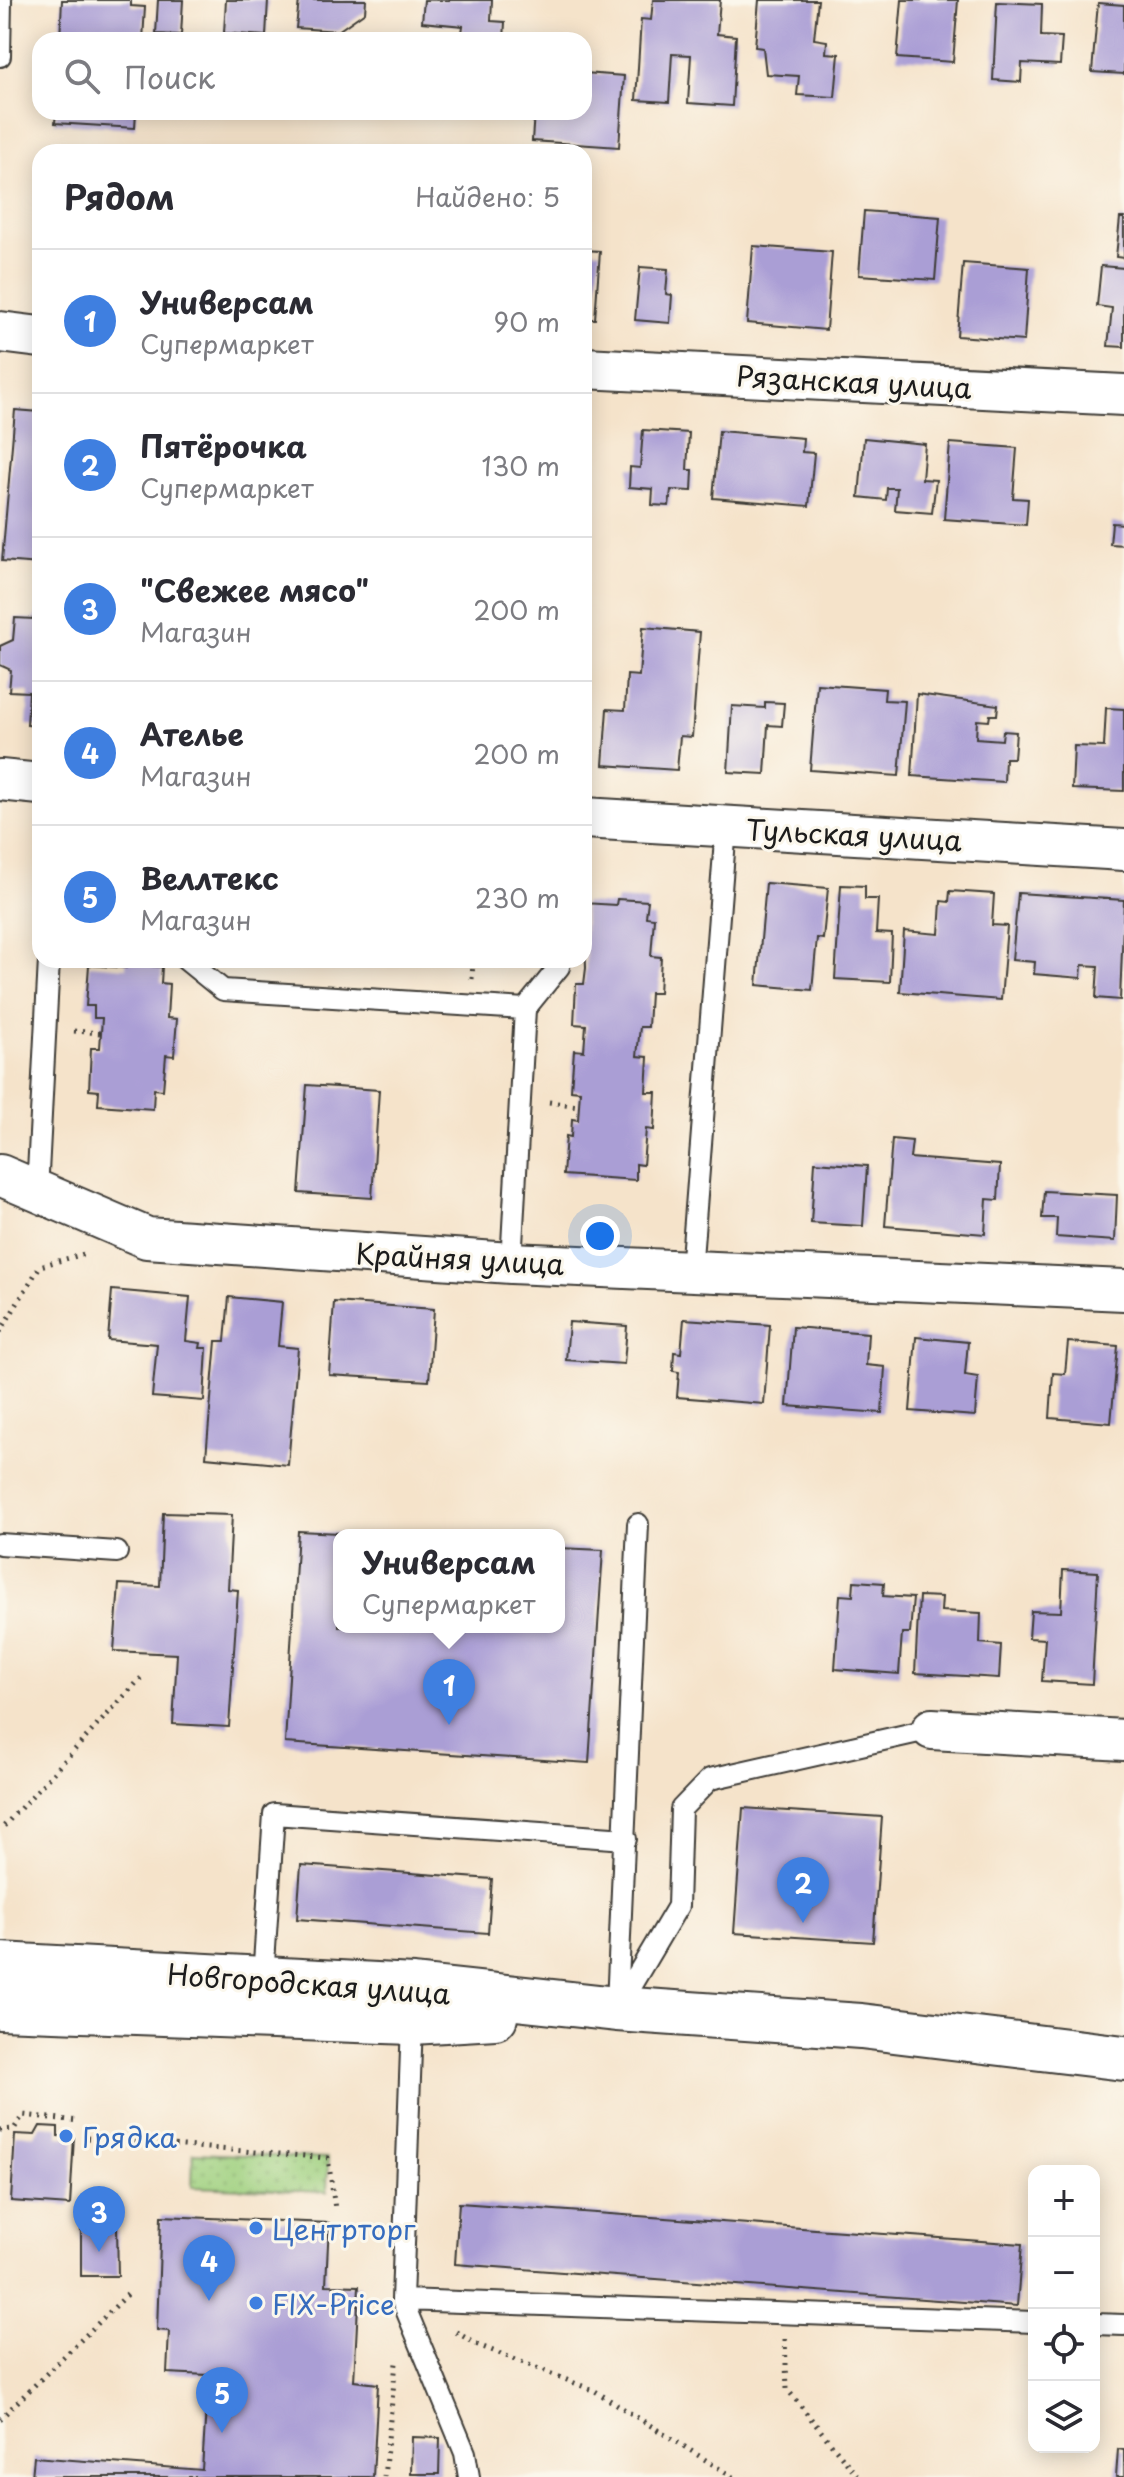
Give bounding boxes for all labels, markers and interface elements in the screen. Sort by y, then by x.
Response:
search box [32,32,592,120]
icon: search [60,54,104,98]
text: Поиск [124,54,215,99]
text: Рядом [64,170,175,222]
text: Найдено: 5 [415,177,560,216]
text: Универсам [140,279,314,324]
text: 1 [84,302,96,341]
text: 90 m [493,302,560,341]
text: Супермаркет [140,324,314,363]
street label: Рязанская улица [735,353,973,409]
text: Пятёрочка [140,423,307,468]
text: 2 [81,446,99,485]
text: 130 m [481,446,560,485]
text: Супермаркет [140,468,314,507]
text: "Свежее мясо" [140,567,369,612]
text: 3 [81,590,99,629]
text: 200 m [473,590,560,629]
text: Магазин [140,612,251,651]
text: Ателье [140,711,244,756]
text: 4 [81,734,99,773]
text: 200 m [473,734,560,773]
text: Магазин [140,756,251,795]
street label: Тульская улица [745,807,963,861]
text: Веллтекс [140,855,279,900]
text: 5 [82,878,98,917]
text: 230 m [475,878,560,917]
text: Магазин [140,900,251,939]
your location [580,1216,620,1256]
street label: Крайняя улица [355,1231,566,1285]
popup [333,1529,565,1633]
text: Универсам [362,1539,536,1584]
text: Супермаркет [362,1584,535,1623]
pin: 1 [423,1659,475,1725]
pin: 2 [777,1857,829,1923]
street label: Новгородская улица [166,1952,452,2014]
place label: Грядка [82,2115,177,2158]
marker: Грядка [57,2127,75,2145]
map controls [1028,2165,1100,2453]
button: + [1028,2165,1100,2237]
pin: 3 [73,2186,125,2252]
place label: Центрторг [272,2207,416,2250]
marker: Центрторг [247,2219,265,2237]
pin: 4 [183,2235,235,2301]
button: − [1028,2237,1100,2309]
place label: FIX-Price [272,2282,395,2325]
marker: FIX-Price [247,2294,265,2312]
button: locate [1028,2309,1100,2381]
pin: 5 [196,2367,248,2433]
button: layers [1028,2381,1100,2453]

